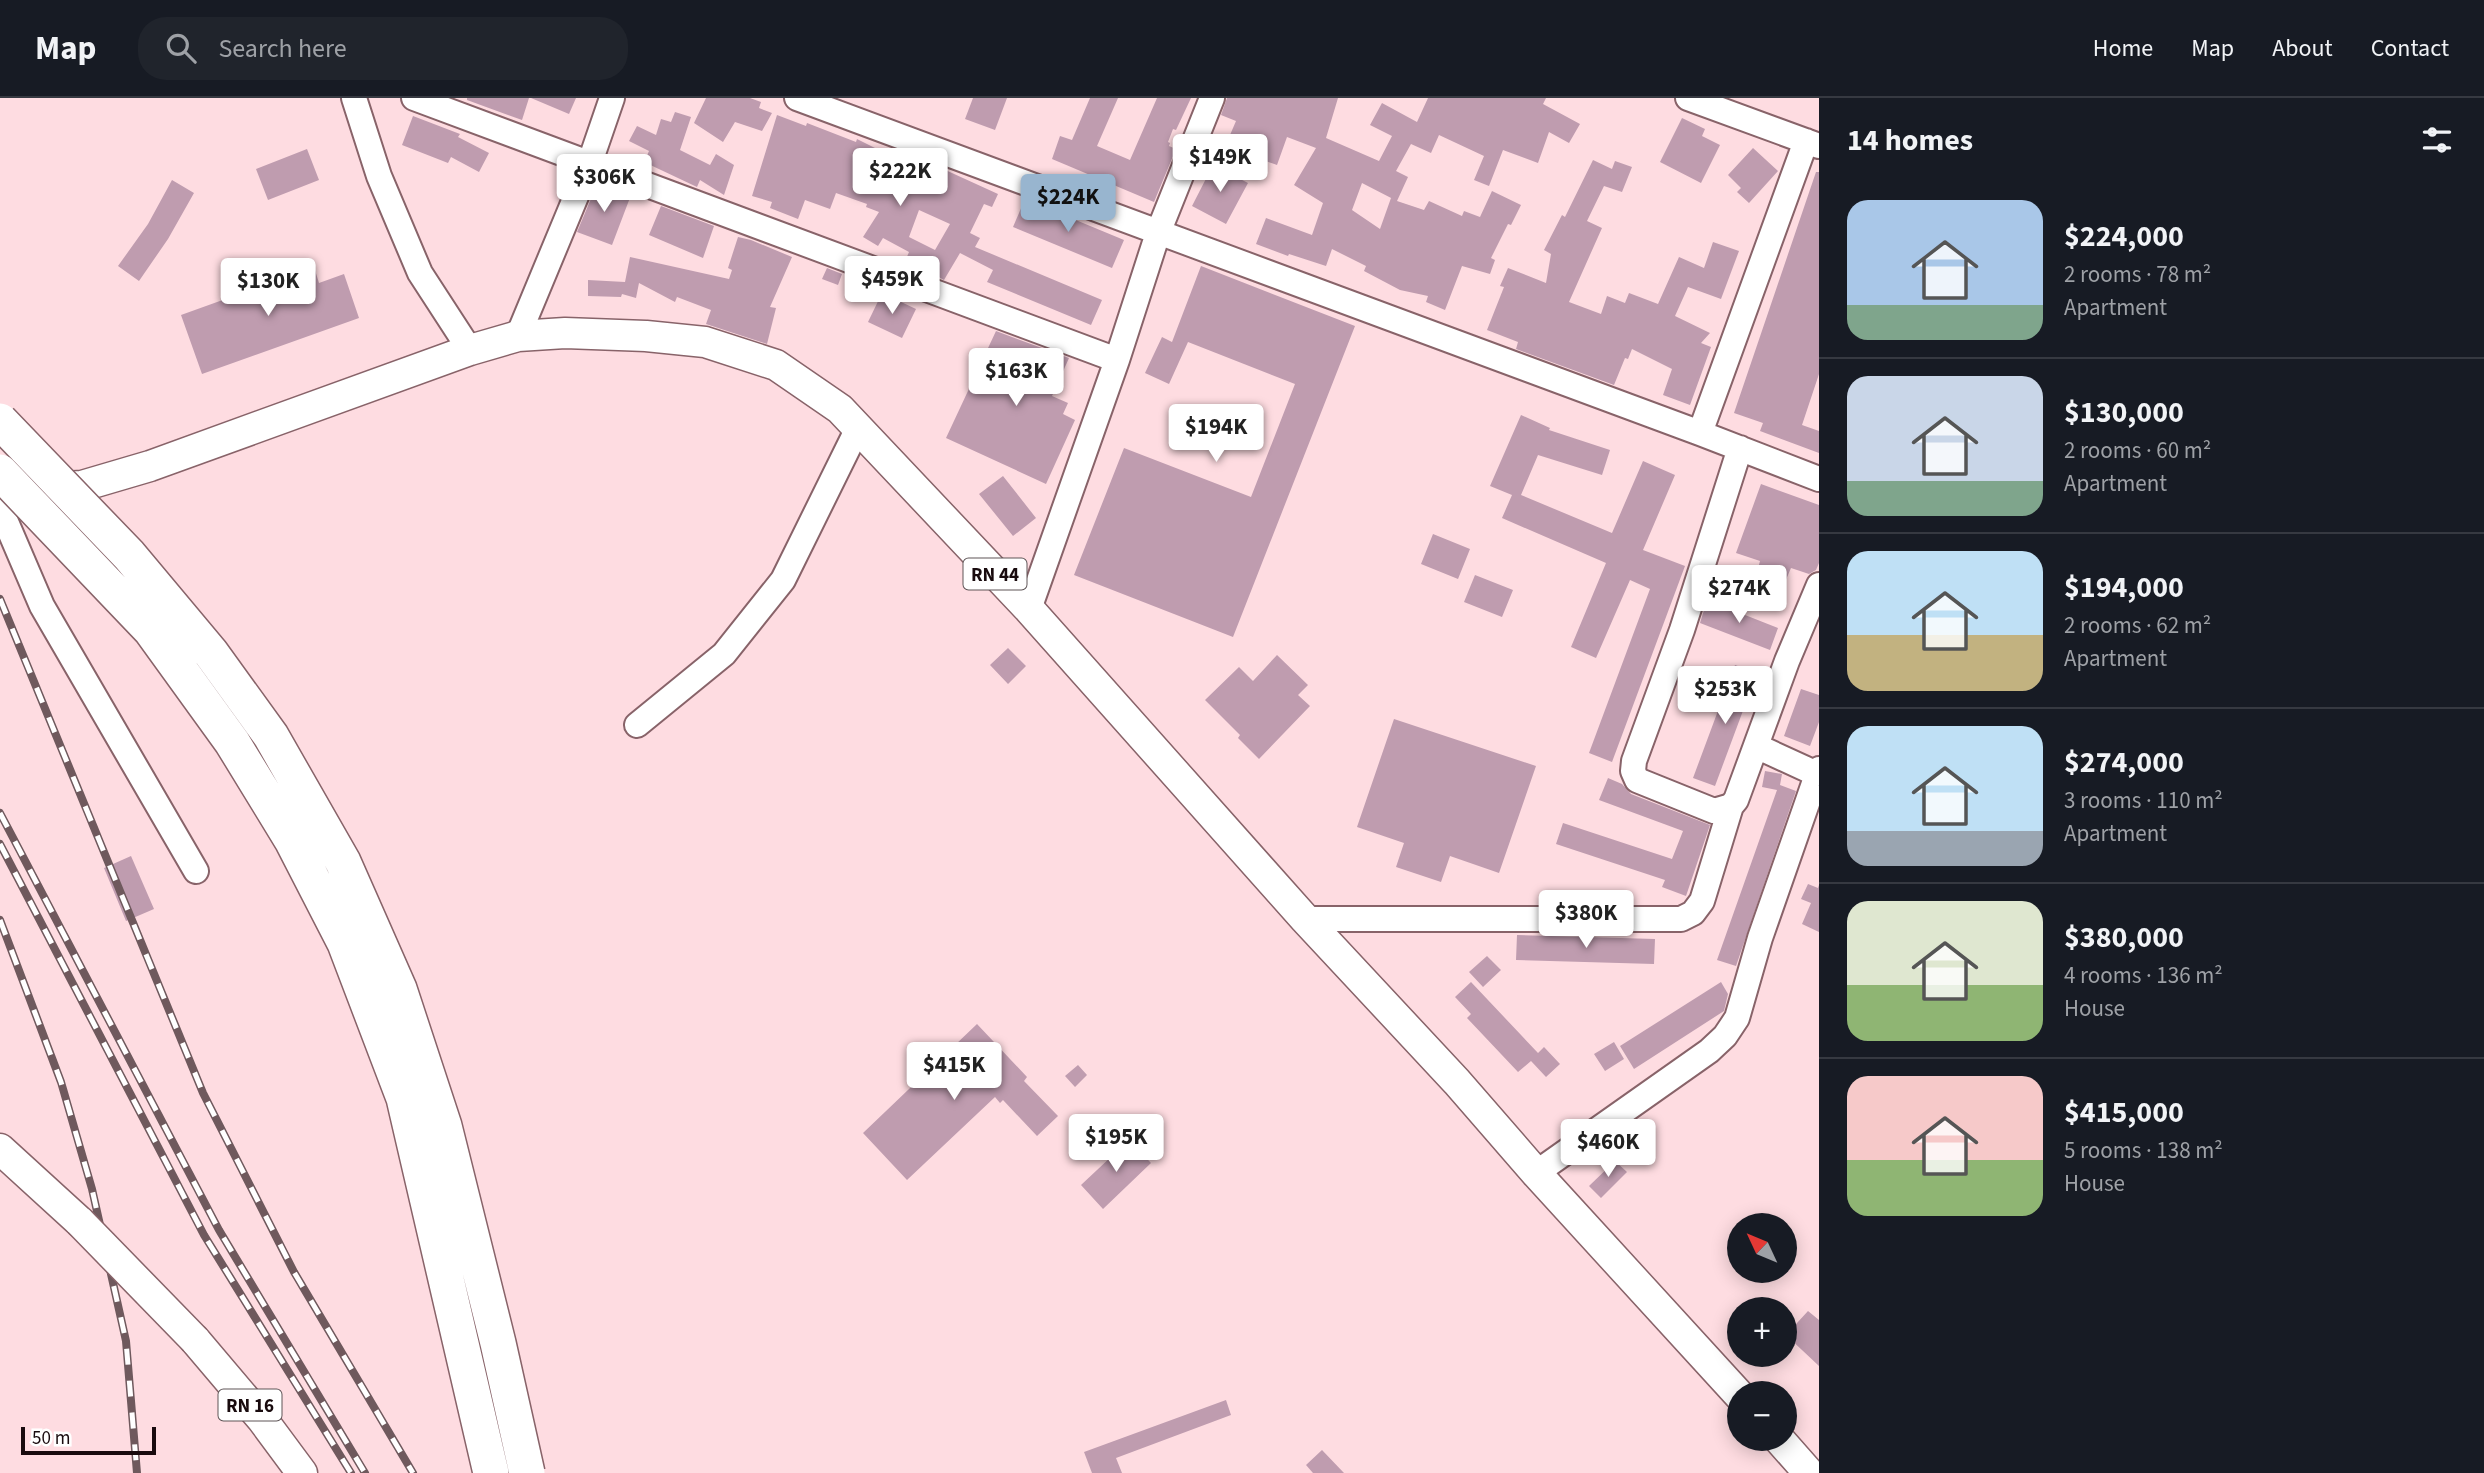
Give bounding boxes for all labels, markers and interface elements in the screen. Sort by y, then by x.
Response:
search box [138,17,628,80]
text: Map [35,25,96,72]
icon: search [162,29,200,67]
text: Search here [218,30,347,67]
text: Home [2093,31,2153,66]
text: Map [2191,31,2234,66]
text: About [2272,31,2333,66]
text: Contact [2371,31,2449,66]
text: 14 homes [1847,119,1973,162]
icon: filters [2418,121,2456,159]
pin: $149K [1171,134,1269,194]
text: $149K [1189,140,1251,173]
pin: $222K [851,148,949,208]
text: $222K [869,154,931,187]
pin: $306K [555,155,653,214]
text: $306K [573,160,635,193]
pin: $224K [1019,174,1117,234]
text: $224K [1037,180,1099,213]
text: $224,000 [2064,215,2184,258]
icon: home [1903,228,1987,312]
pin: $459K [843,256,941,316]
pin: $130K [219,258,317,318]
text: 2 rooms · 78 m² [2064,258,2211,291]
text: $459K [861,262,923,295]
text: $130K [237,264,299,297]
text: Apartment [2064,291,2167,324]
pin: $163K [967,348,1065,408]
text: $163K [985,354,1047,387]
text: $130,000 [2064,391,2184,434]
pin: $194K [1167,404,1265,464]
icon: home [1903,404,1987,488]
text: $194K [1185,410,1247,443]
text: 2 rooms · 60 m² [2064,434,2211,467]
text: Apartment [2064,467,2167,500]
road number: RN 44 [964,559,1026,589]
pin: $274K [1690,566,1788,625]
text: $194,000 [2064,566,2184,609]
text: $274K [1708,571,1770,604]
icon: home [1903,579,1987,663]
text: 2 rooms · 62 m² [2064,609,2211,642]
text: Apartment [2064,642,2167,675]
pin: $253K [1676,666,1774,726]
text: $253K [1694,672,1756,705]
text: $274,000 [2064,741,2184,784]
icon: home [1903,754,1987,838]
text: 3 rooms · 110 m² [2064,784,2223,817]
text: Apartment [2064,817,2167,850]
pin: $380K [1537,890,1635,950]
text: $380K [1555,896,1617,929]
text: $380,000 [2064,916,2184,959]
icon: home [1903,929,1987,1013]
text: 4 rooms · 136 m² [2064,959,2223,992]
text: House [2064,992,2125,1025]
pin: $415K [905,1042,1003,1102]
text: $415K [923,1048,985,1081]
text: $415,000 [2064,1091,2184,1134]
icon: home [1903,1104,1987,1188]
pin: $195K [1067,1114,1165,1174]
pin: $460K [1559,1119,1657,1179]
text: $195K [1085,1120,1147,1153]
text: $460K [1577,1125,1639,1158]
text: 5 rooms · 138 m² [2064,1134,2223,1167]
text: House [2064,1167,2125,1200]
north arrow [1727,1213,1797,1283]
map controls [1727,1213,1797,1451]
button: + [1727,1297,1797,1367]
button: − [1727,1381,1797,1451]
road number: RN 16 [218,1390,282,1420]
scale bar [21,1424,156,1456]
text: 50 m [32,1425,70,1452]

